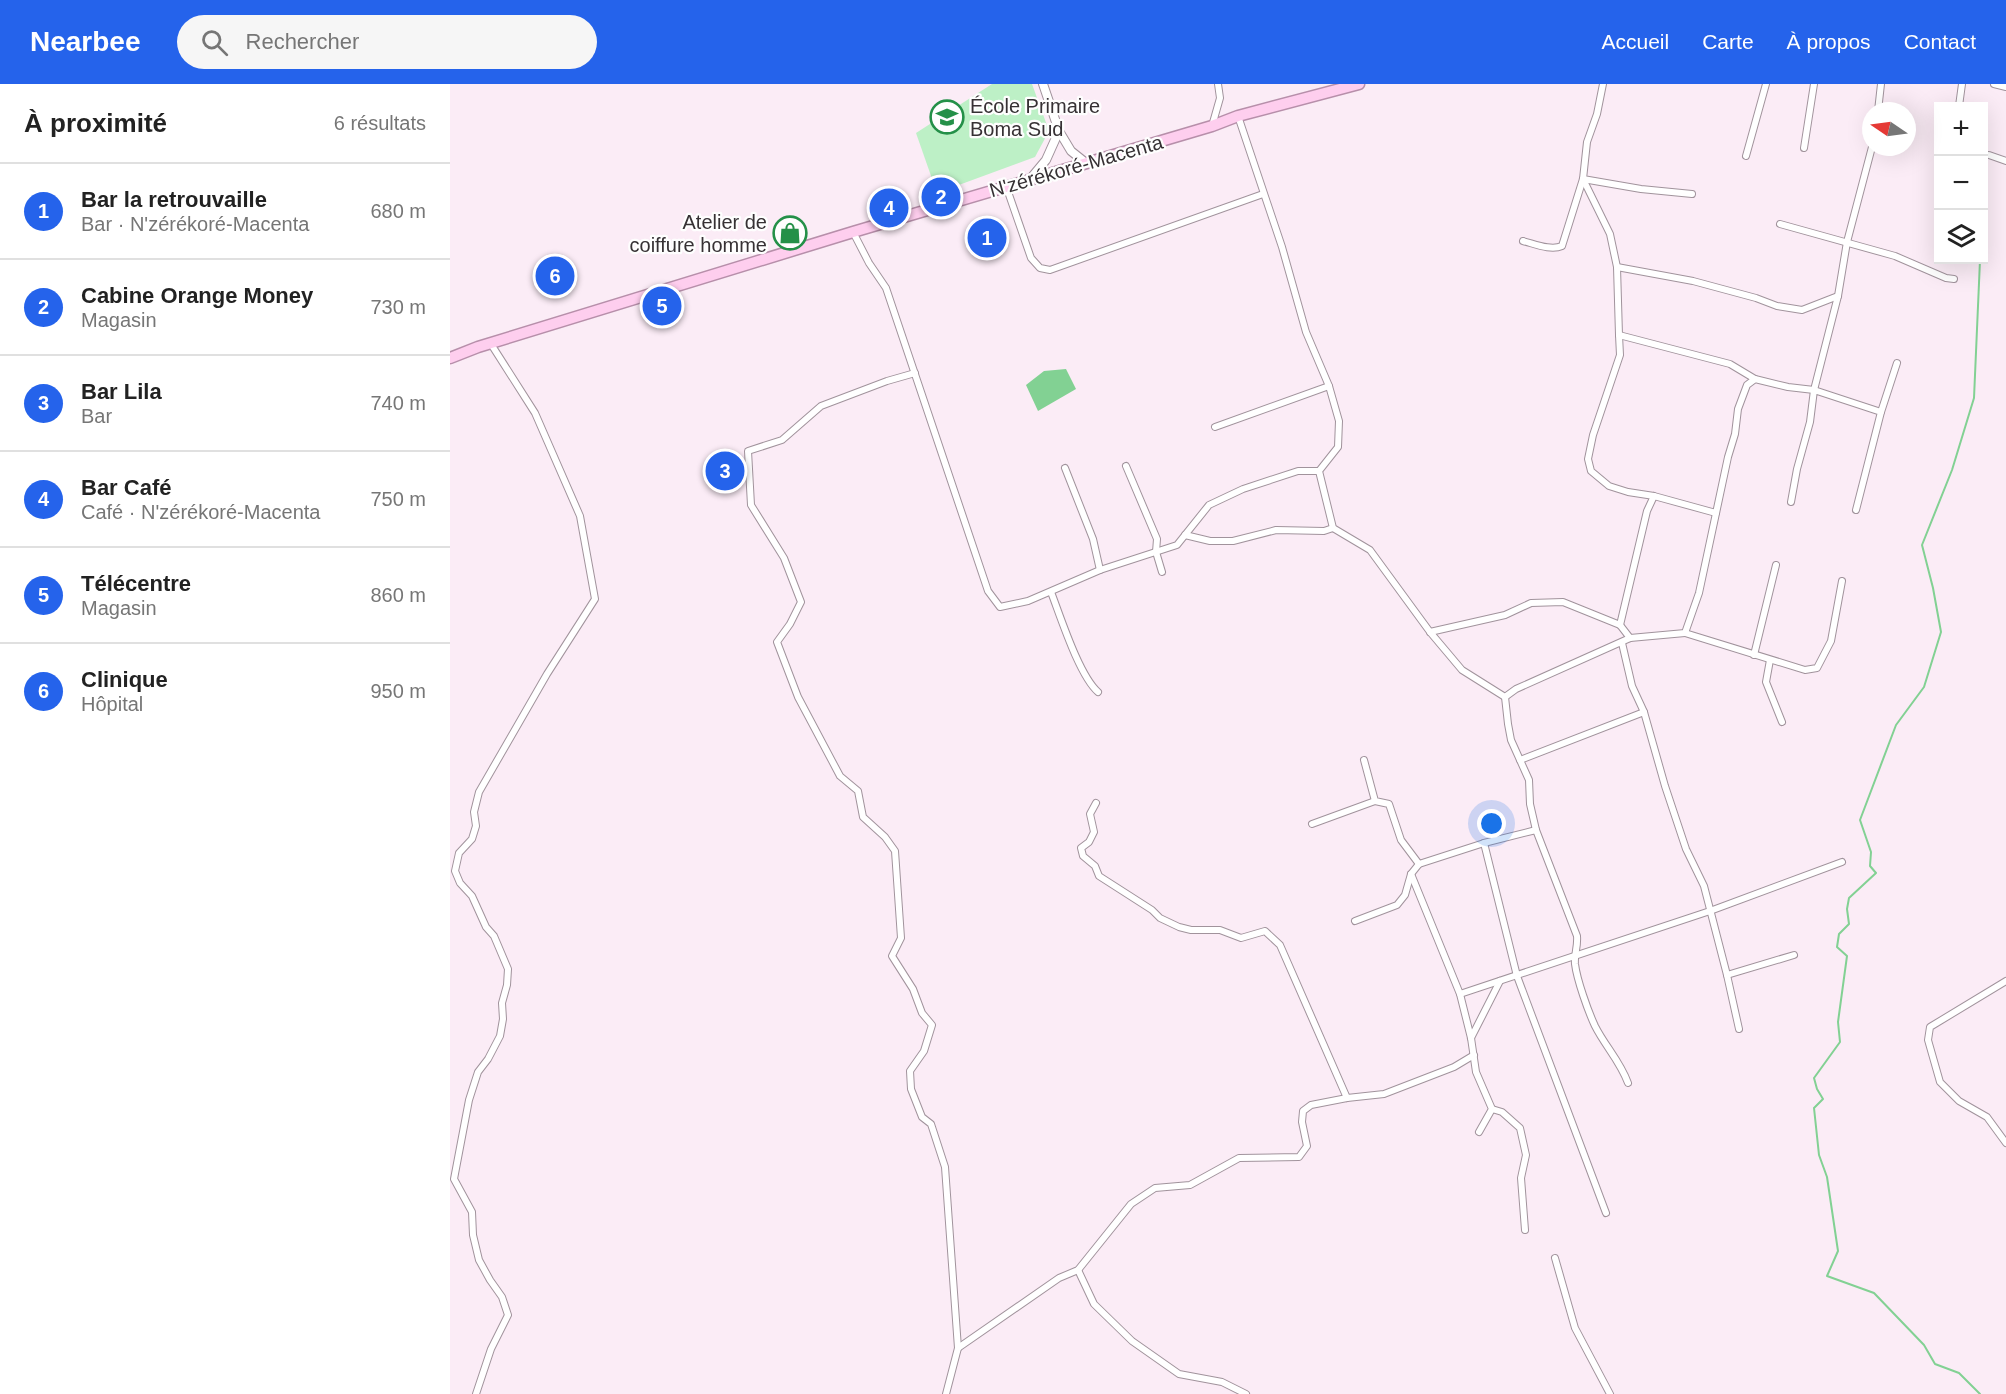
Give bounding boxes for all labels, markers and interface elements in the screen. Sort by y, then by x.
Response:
search box [177,15,597,69]
text: Nearbee [30,26,141,57]
icon: search [198,26,231,59]
text: Rechercher [246,29,359,54]
text: Accueil [1602,30,1669,53]
text: Carte [1702,30,1754,53]
text: À propos [1787,30,1871,53]
text: Contact [1904,30,1976,53]
place label: École Primaire Boma Sud [970,95,1100,140]
school or university icon: École Primaire Boma Sud [929,99,965,135]
north arrow [1862,102,1916,156]
map controls [1934,102,1988,264]
button: + [1934,102,1988,156]
text: À proximité [24,108,167,138]
text: 6 résultats [334,112,426,134]
street label: N'zérékoré-Macenta [987,130,1166,201]
button: − [1934,156,1988,210]
pin: 2 [922,174,960,220]
pin: 4 [870,186,908,230]
text: Bar la retrouvaille [81,187,267,212]
text: 1 [38,200,49,222]
text: 680 m [370,200,426,222]
button: layers [1934,210,1988,264]
place label: Atelier de coiffure homme [630,211,767,256]
text: Bar · N'zérékoré-Macenta [81,213,309,235]
shop icon: Atelier de coiffure homme [772,215,808,251]
pin: 1 [968,216,1006,260]
pin: 6 [536,254,574,298]
text: Cabine Orange Money [81,283,313,308]
pin: 5 [642,284,682,328]
text: 2 [38,296,49,318]
text: 730 m [370,296,426,318]
text: Magasin [81,309,157,331]
text: Bar Lila [81,379,162,404]
text: 3 [38,392,49,414]
text: 740 m [370,392,426,414]
text: Bar [81,405,112,427]
pin: 3 [706,448,744,494]
text: Bar Café [81,475,171,500]
text: 4 [38,488,49,510]
text: 750 m [370,488,426,510]
text: Café · N'zérékoré-Macenta [81,501,320,523]
text: Télécentre [81,571,191,596]
text: 5 [38,584,49,606]
text: 860 m [370,584,426,606]
text: Magasin [81,597,157,619]
text: Clinique [81,667,168,692]
text: 6 [38,680,49,702]
text: 950 m [370,680,426,702]
text: Hôpital [81,693,143,715]
your location [1477,809,1506,838]

